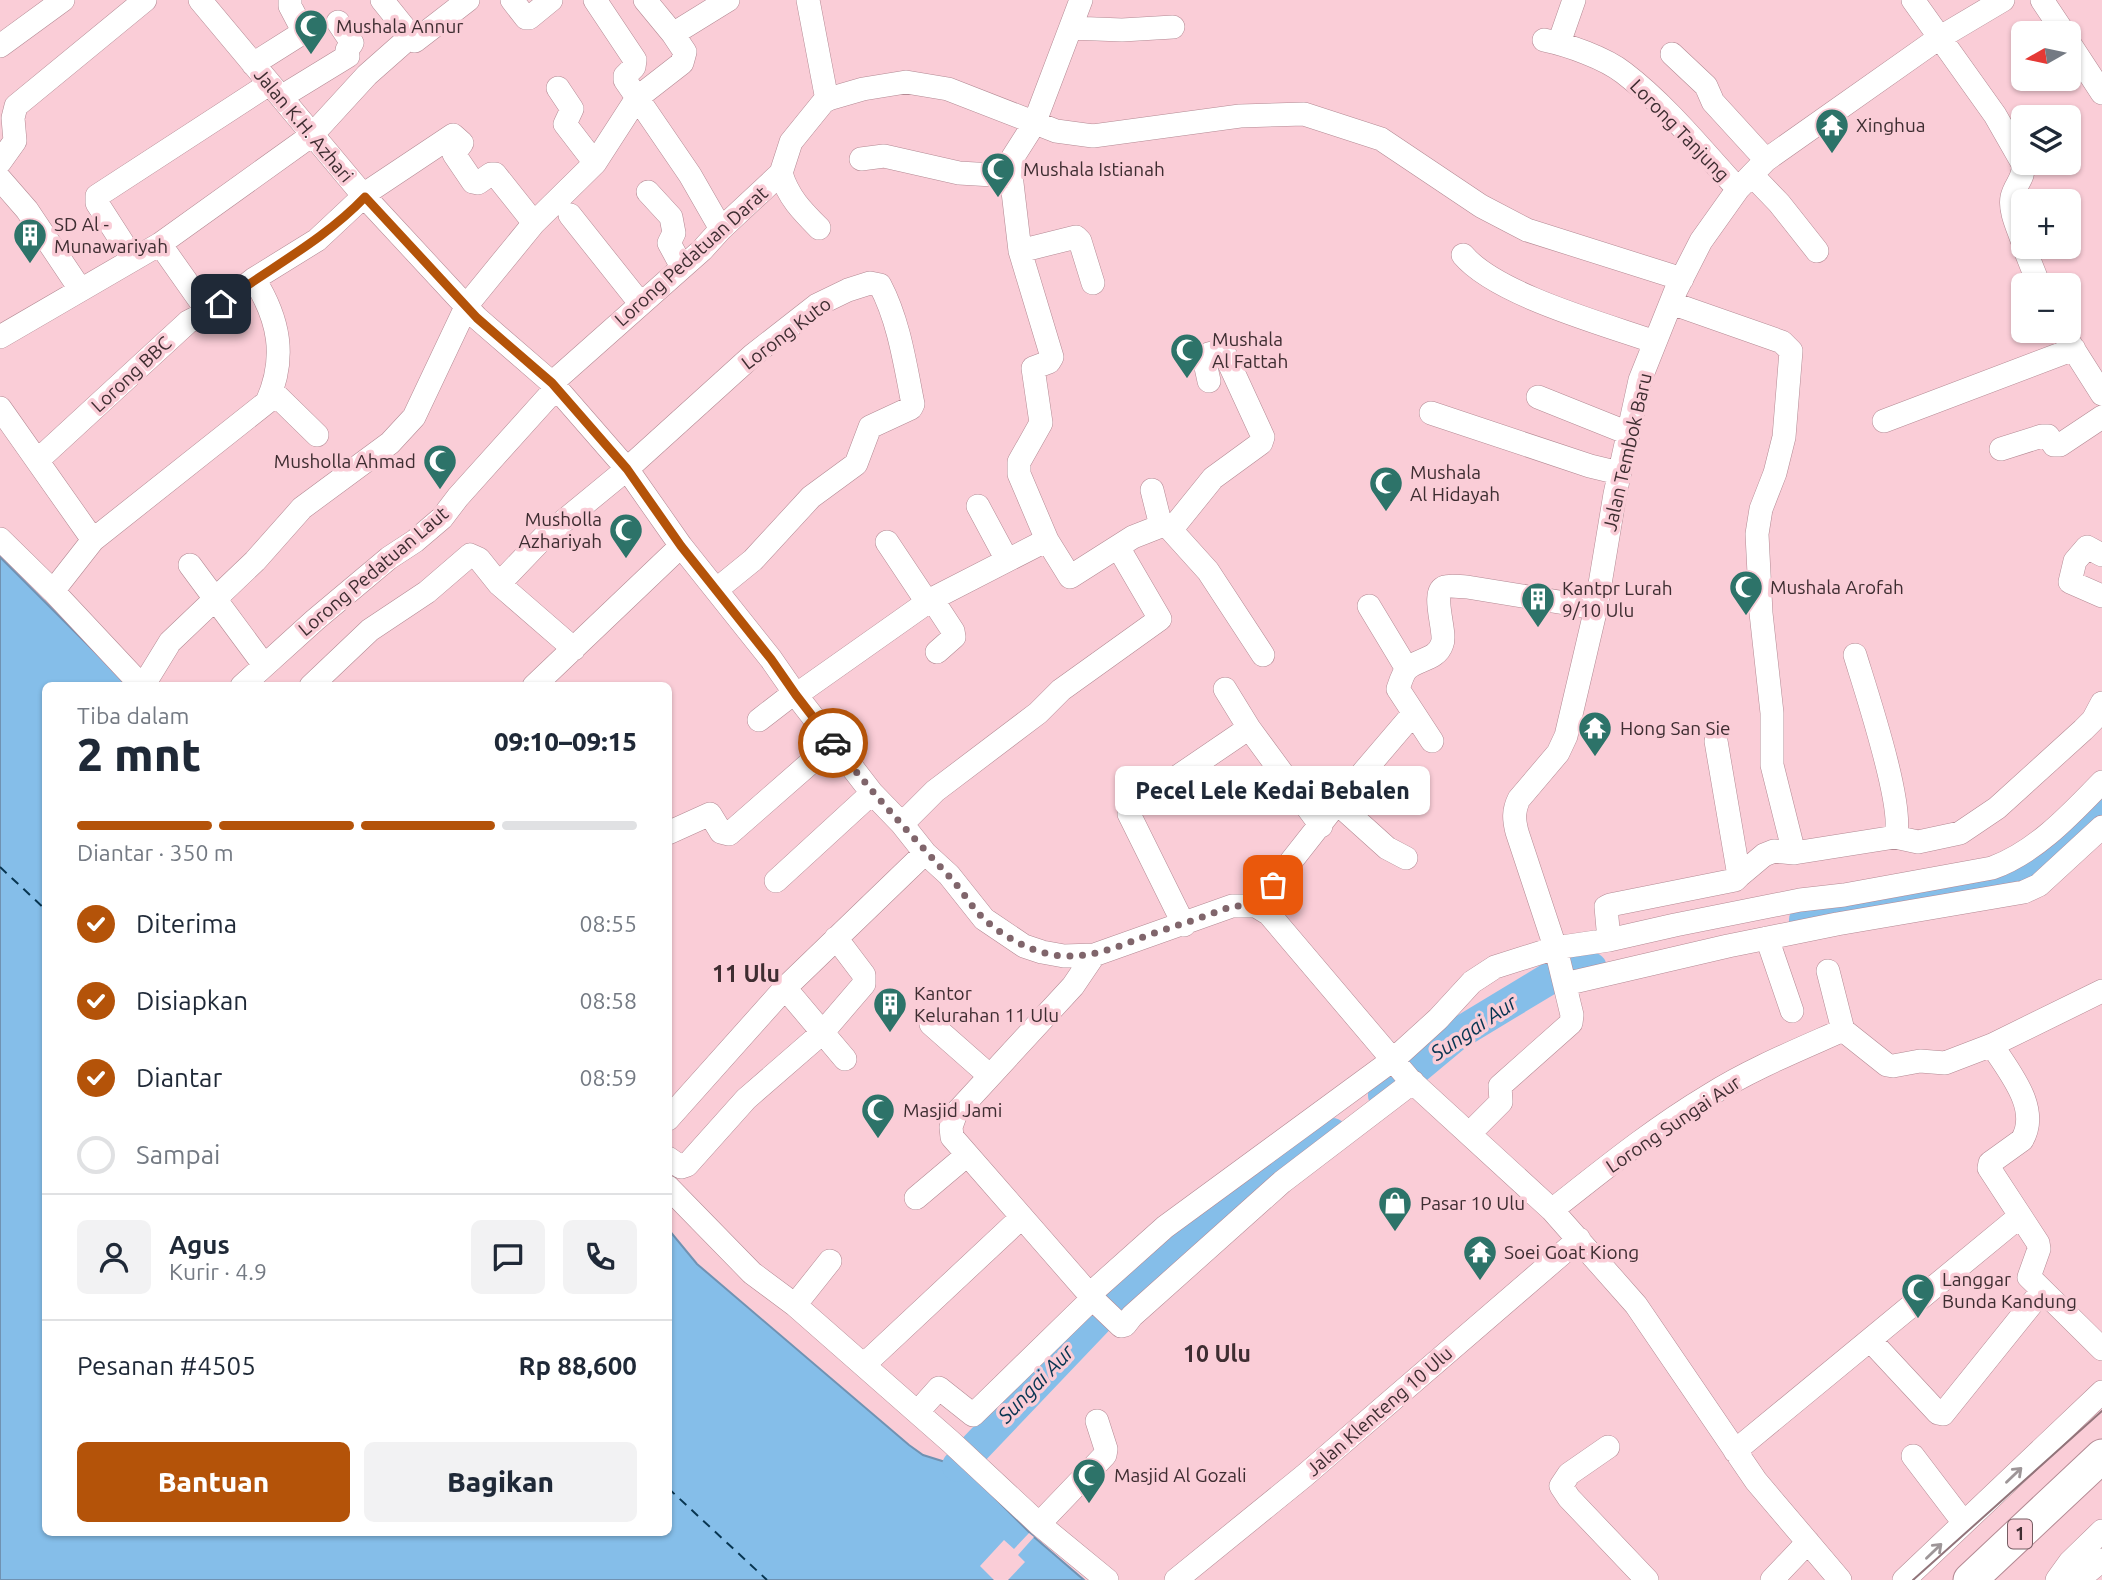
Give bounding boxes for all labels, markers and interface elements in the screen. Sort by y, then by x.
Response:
mosque icon: Mushala Annur [292,7,330,56]
place label: Mushala Annur [336,15,463,37]
north arrow [2011,21,2081,91]
map controls [2011,21,2081,343]
street label: Jalan K.H. Azhari [250,64,358,186]
street label: Lorong Tanjung [1626,75,1734,185]
button: layers [2011,105,2081,175]
temple icon: Xinghua [1813,106,1851,155]
place label: Xinghua [1856,114,1926,136]
mosque icon: Mushala Istianah [979,150,1017,199]
place label: Mushala Istianah [1023,158,1165,180]
street label: Lorong Pedatuan Darat [610,181,772,331]
button: + [2011,189,2081,259]
place label: SD Al - Munawariyah [54,213,168,257]
building icon: SD Al - Munawariyah [11,216,49,265]
button: − [2011,273,2081,343]
pin [191,274,251,334]
icon: home [202,285,240,323]
street label: Lorong Kuto [737,292,835,374]
place label: Mushala Al Fattah [1212,328,1288,372]
street label: Lorong BBC [87,331,176,416]
mosque icon: Mushala Al Fattah [1168,331,1206,380]
street label: Jalan Tembok Baru [1598,371,1656,533]
mosque icon: Musholla Ahmad [421,442,459,491]
place label: Musholla Ahmad [274,450,416,472]
place label: Mushala Al Hidayah [1410,461,1500,505]
mosque icon: Mushala Al Hidayah [1367,464,1405,513]
street label: Lorong Pedatuan Laut [294,502,453,640]
place label: Musholla Azhariyah [518,508,602,552]
mosque icon: Musholla Azhariyah [607,511,645,560]
mosque icon: Mushala Arofah [1727,568,1765,617]
place label: Mushala Arofah [1770,576,1904,598]
place label: Kantpr Lurah 9/10 Ulu [1562,577,1673,621]
building icon: Kantpr Lurah 9/10 Ulu [1519,580,1557,629]
text: Tiba dalam [77,703,189,728]
courier [798,708,868,778]
temple icon: Hong San Sie [1576,709,1614,758]
place label: Hong San Sie [1620,717,1731,739]
icon: car [814,724,852,762]
text: 09:10–09:15 [494,727,637,756]
text: 2 mnt [77,728,201,780]
callout: Pecel Lele Kedai Bebalen [1116,766,1430,815]
text: Pecel Lele Kedai Bebalen [1135,778,1410,803]
text: Diantar · 350 m [77,840,234,865]
pin [1243,855,1303,915]
icon: bag [1254,866,1292,904]
icon: check [77,905,115,943]
text: Diterima [136,909,237,938]
text: 08:55 [579,911,637,936]
district label: 11 Ulu [712,961,780,986]
icon: check [77,982,115,1020]
place label: Kantor Kelurahan 11 Ulu [914,982,1059,1026]
building icon: Kantor Kelurahan 11 Ulu [871,985,909,1034]
text: Disiapkan [136,986,248,1015]
text: 08:58 [579,988,637,1013]
water label: Sungai Aur [1425,989,1522,1065]
icon: check [77,1059,115,1097]
text: Diantar [136,1063,222,1092]
text: 08:59 [579,1065,637,1090]
street label: Lorong Sungai Aur [1602,1071,1744,1177]
mosque icon: Masjid Jami [859,1091,897,1140]
place label: Masjid Jami [903,1099,1002,1121]
text: Sampai [136,1140,220,1169]
shop icon: Pasar 10 Ulu [1376,1184,1414,1233]
place label: Pasar 10 Ulu [1420,1192,1525,1214]
button: person [77,1220,151,1294]
button: chat [471,1220,545,1294]
button: phone [563,1220,637,1294]
text: Agus [169,1230,230,1259]
temple icon: Soei Goat Kiong [1461,1233,1499,1282]
place label: Soei Goat Kiong [1504,1241,1639,1263]
text: Kurir · 4.9 [169,1259,267,1284]
place label: Langgar Bunda Kandung [1942,1268,2077,1312]
mosque icon: Langgar Bunda Kandung [1899,1271,1937,1320]
water label: Sungai Aur [992,1339,1079,1428]
district label: 10 Ulu [1183,1341,1251,1366]
street label: Jalan Klenteng 10 Ulu [1302,1342,1456,1480]
text: Pesanan #4505 [77,1351,256,1380]
text: Rp 88,600 [518,1351,637,1380]
button: Bantuan [77,1442,350,1522]
button: Bagikan [364,1442,637,1522]
mosque icon: Masjid Al Gozali [1070,1456,1108,1505]
place label: Masjid Al Gozali [1114,1464,1247,1486]
one-way arrow [2005,1467,2022,1484]
road number: 1 [2008,1520,2032,1548]
one-way arrow [1926,1543,1943,1560]

